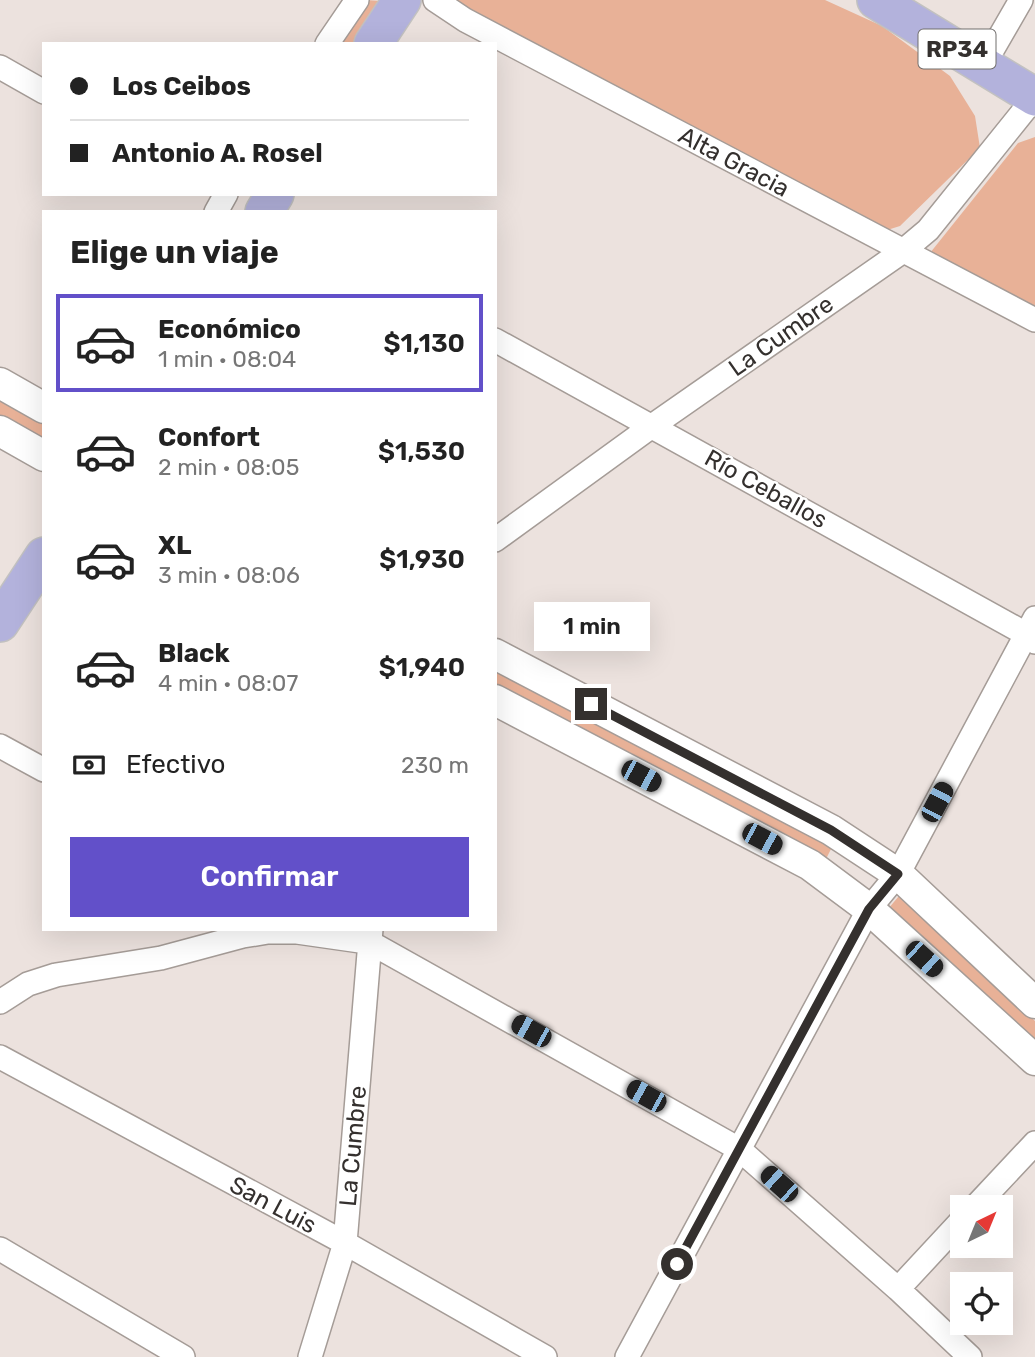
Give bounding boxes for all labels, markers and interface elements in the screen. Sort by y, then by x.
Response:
road number: RP34 [918,30,996,68]
text: Los Ceibos [112,71,251,102]
street label: Alta Gracia [674,121,794,203]
text: Antonio A. Rosel [112,138,323,169]
text: Elige un viaje [70,233,279,271]
street label: La Cumbre [723,290,839,382]
icon: car [74,312,137,375]
text: Económico [158,314,301,345]
text: $1,130 [384,328,465,359]
text: 1 min · 08:04 [158,345,296,373]
icon: car [74,420,137,483]
text: Confort [158,422,260,453]
text: $1,530 [378,436,465,467]
street label: Río Ceballos [700,444,832,534]
text: 2 min · 08:05 [158,453,299,481]
icon: car [74,528,137,591]
text: XL [158,530,191,561]
text: $1,930 [379,544,465,575]
text: 3 min · 08:06 [158,561,300,589]
callout: 1 min [533,602,649,652]
text: 1 min [563,612,621,640]
icon: car [74,636,137,699]
text: Black [158,638,230,669]
text: $1,940 [379,652,465,683]
text: 4 min · 08:07 [158,669,298,697]
route end [575,688,607,720]
icon: cash [70,746,108,784]
text: Efectivo [126,749,225,780]
text: 230 m [401,751,469,779]
car [618,757,665,795]
car [918,779,957,825]
car [739,820,786,858]
button: Confirmar [70,837,469,917]
car [902,937,947,981]
car [508,1012,555,1050]
car [623,1077,670,1115]
street label: La Cumbre [334,1085,372,1207]
car [757,1162,802,1206]
street label: San Luis [225,1171,321,1239]
north arrow [950,1195,1013,1258]
map controls [950,1195,1013,1335]
route start [661,1248,693,1280]
button: locate [950,1272,1013,1335]

